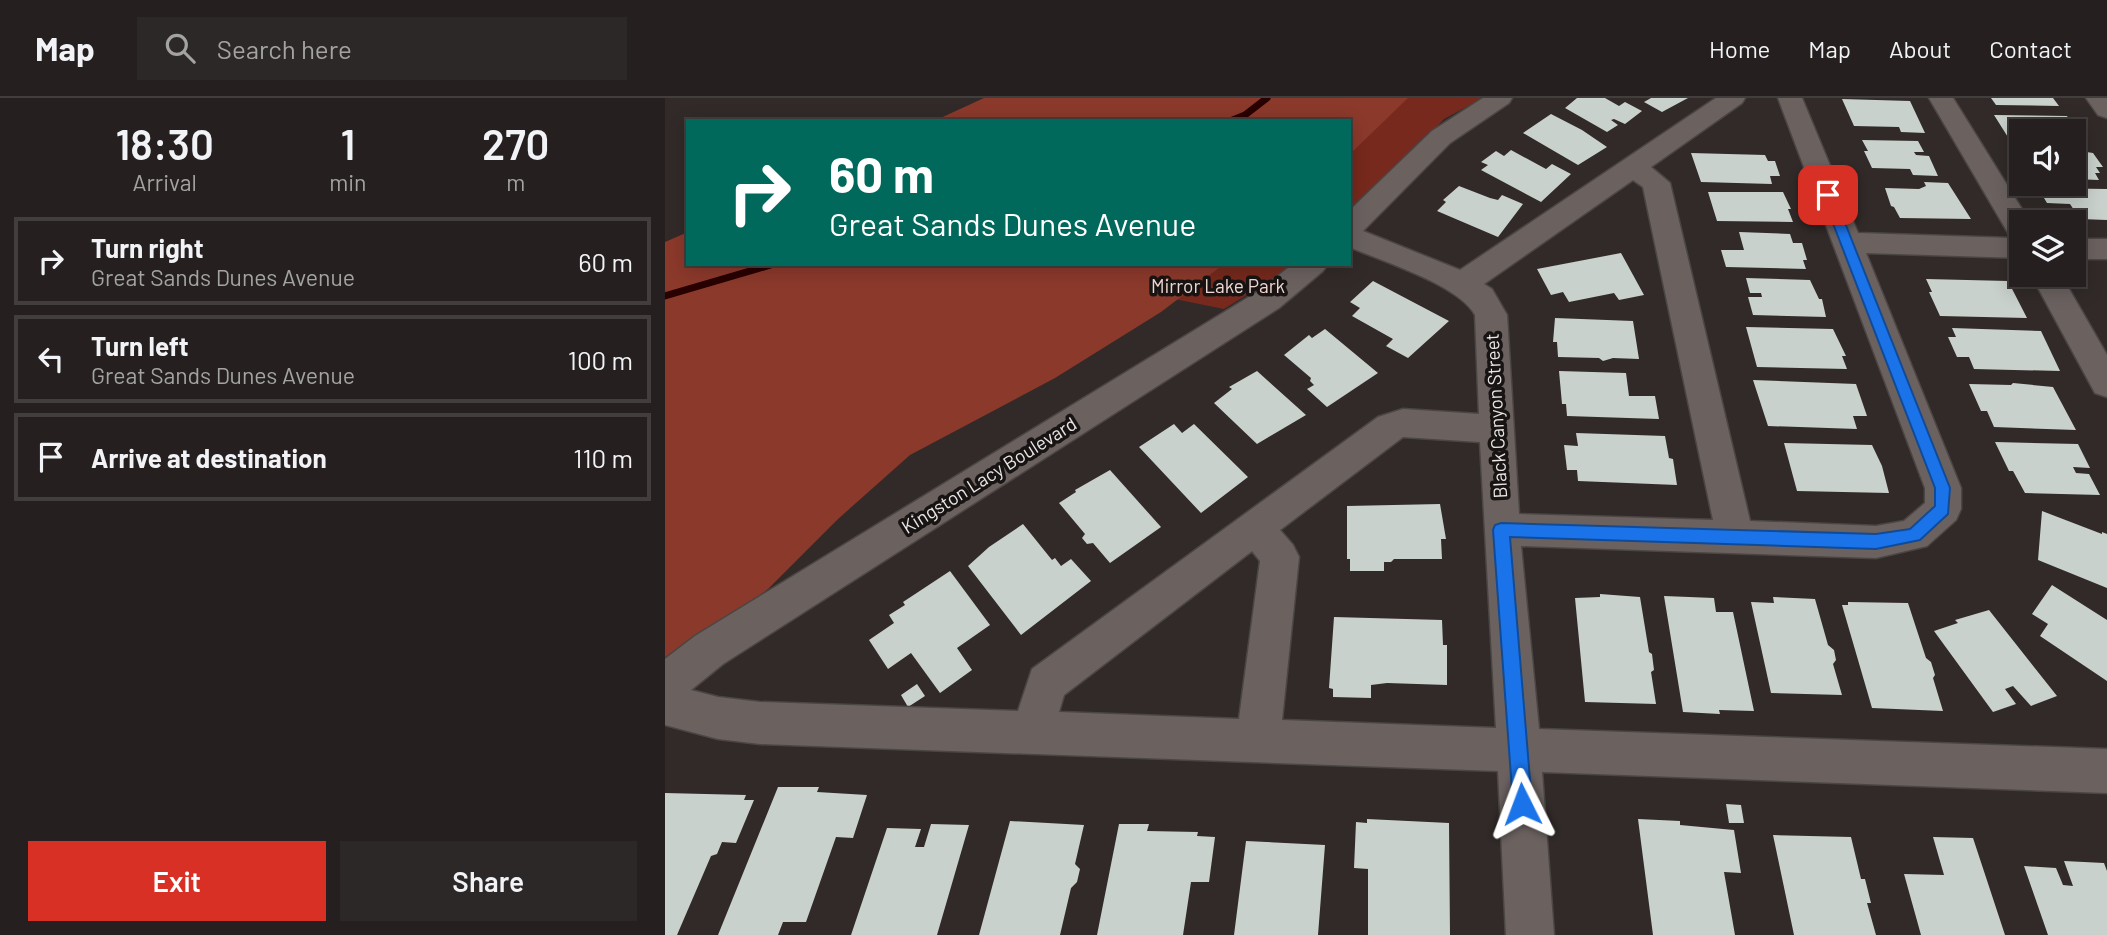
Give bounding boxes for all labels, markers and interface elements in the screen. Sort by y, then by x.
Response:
search box [137,17,627,80]
text: Map [35,28,95,68]
icon: search [161,29,199,67]
text: Search here [217,33,352,64]
text: Home [1709,34,1770,63]
text: Map [1808,34,1851,63]
text: About [1889,34,1951,63]
text: Contact [1989,34,2072,63]
text: 18:30 [115,118,214,168]
text: 1 [340,118,355,168]
text: 270 [482,118,549,168]
map controls [2009,119,2086,287]
button: sound [2009,119,2086,196]
text: 60 m [829,144,934,203]
icon: right [714,147,805,238]
pin [1798,165,1858,225]
text: Arrival [132,168,197,196]
text: min [329,168,367,196]
text: m [506,168,525,196]
icon: arrive [1809,176,1847,214]
text: Great Sands Dunes Avenue [829,204,1196,242]
button: layers [2009,210,2086,287]
text: Turn right [91,232,204,263]
icon: right [32,242,70,280]
text: 60 m [578,246,633,277]
text: Great Sands Dunes Avenue [91,263,355,291]
park label: Mirror Lake Park [1151,274,1285,297]
text: Turn left [91,330,189,361]
street label: Black Canyon Street [1480,333,1511,499]
icon: left [32,340,70,378]
text: 100 m [568,344,633,375]
text: Great Sands Dunes Avenue [91,361,355,389]
street label: Kingston Lacy Boulevard [897,411,1081,538]
icon: arrive [32,438,70,476]
text: Arrive at destination [91,442,327,473]
text: 110 m [573,442,633,473]
position arrow [1485,767,1559,841]
button: Exit [28,841,326,921]
button: Share [340,841,637,921]

